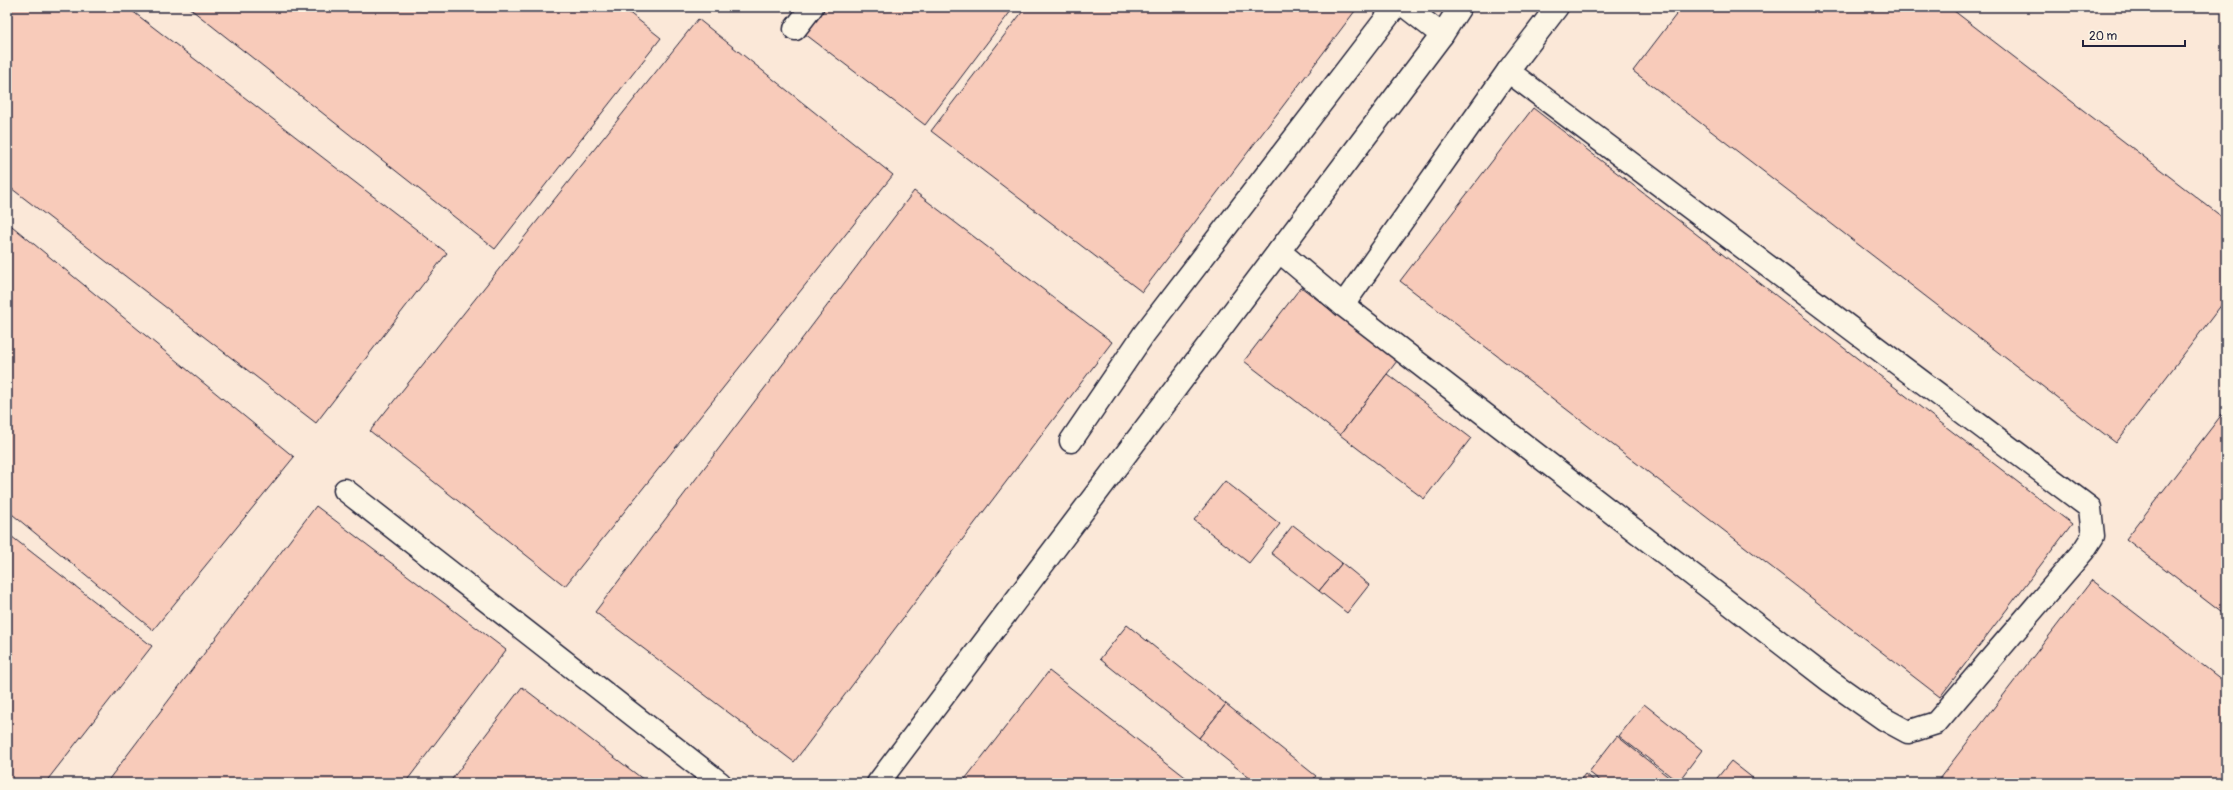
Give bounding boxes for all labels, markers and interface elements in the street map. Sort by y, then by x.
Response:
scale bar [2083,22,2185,48]
text: 20 m [2089,29,2118,44]

